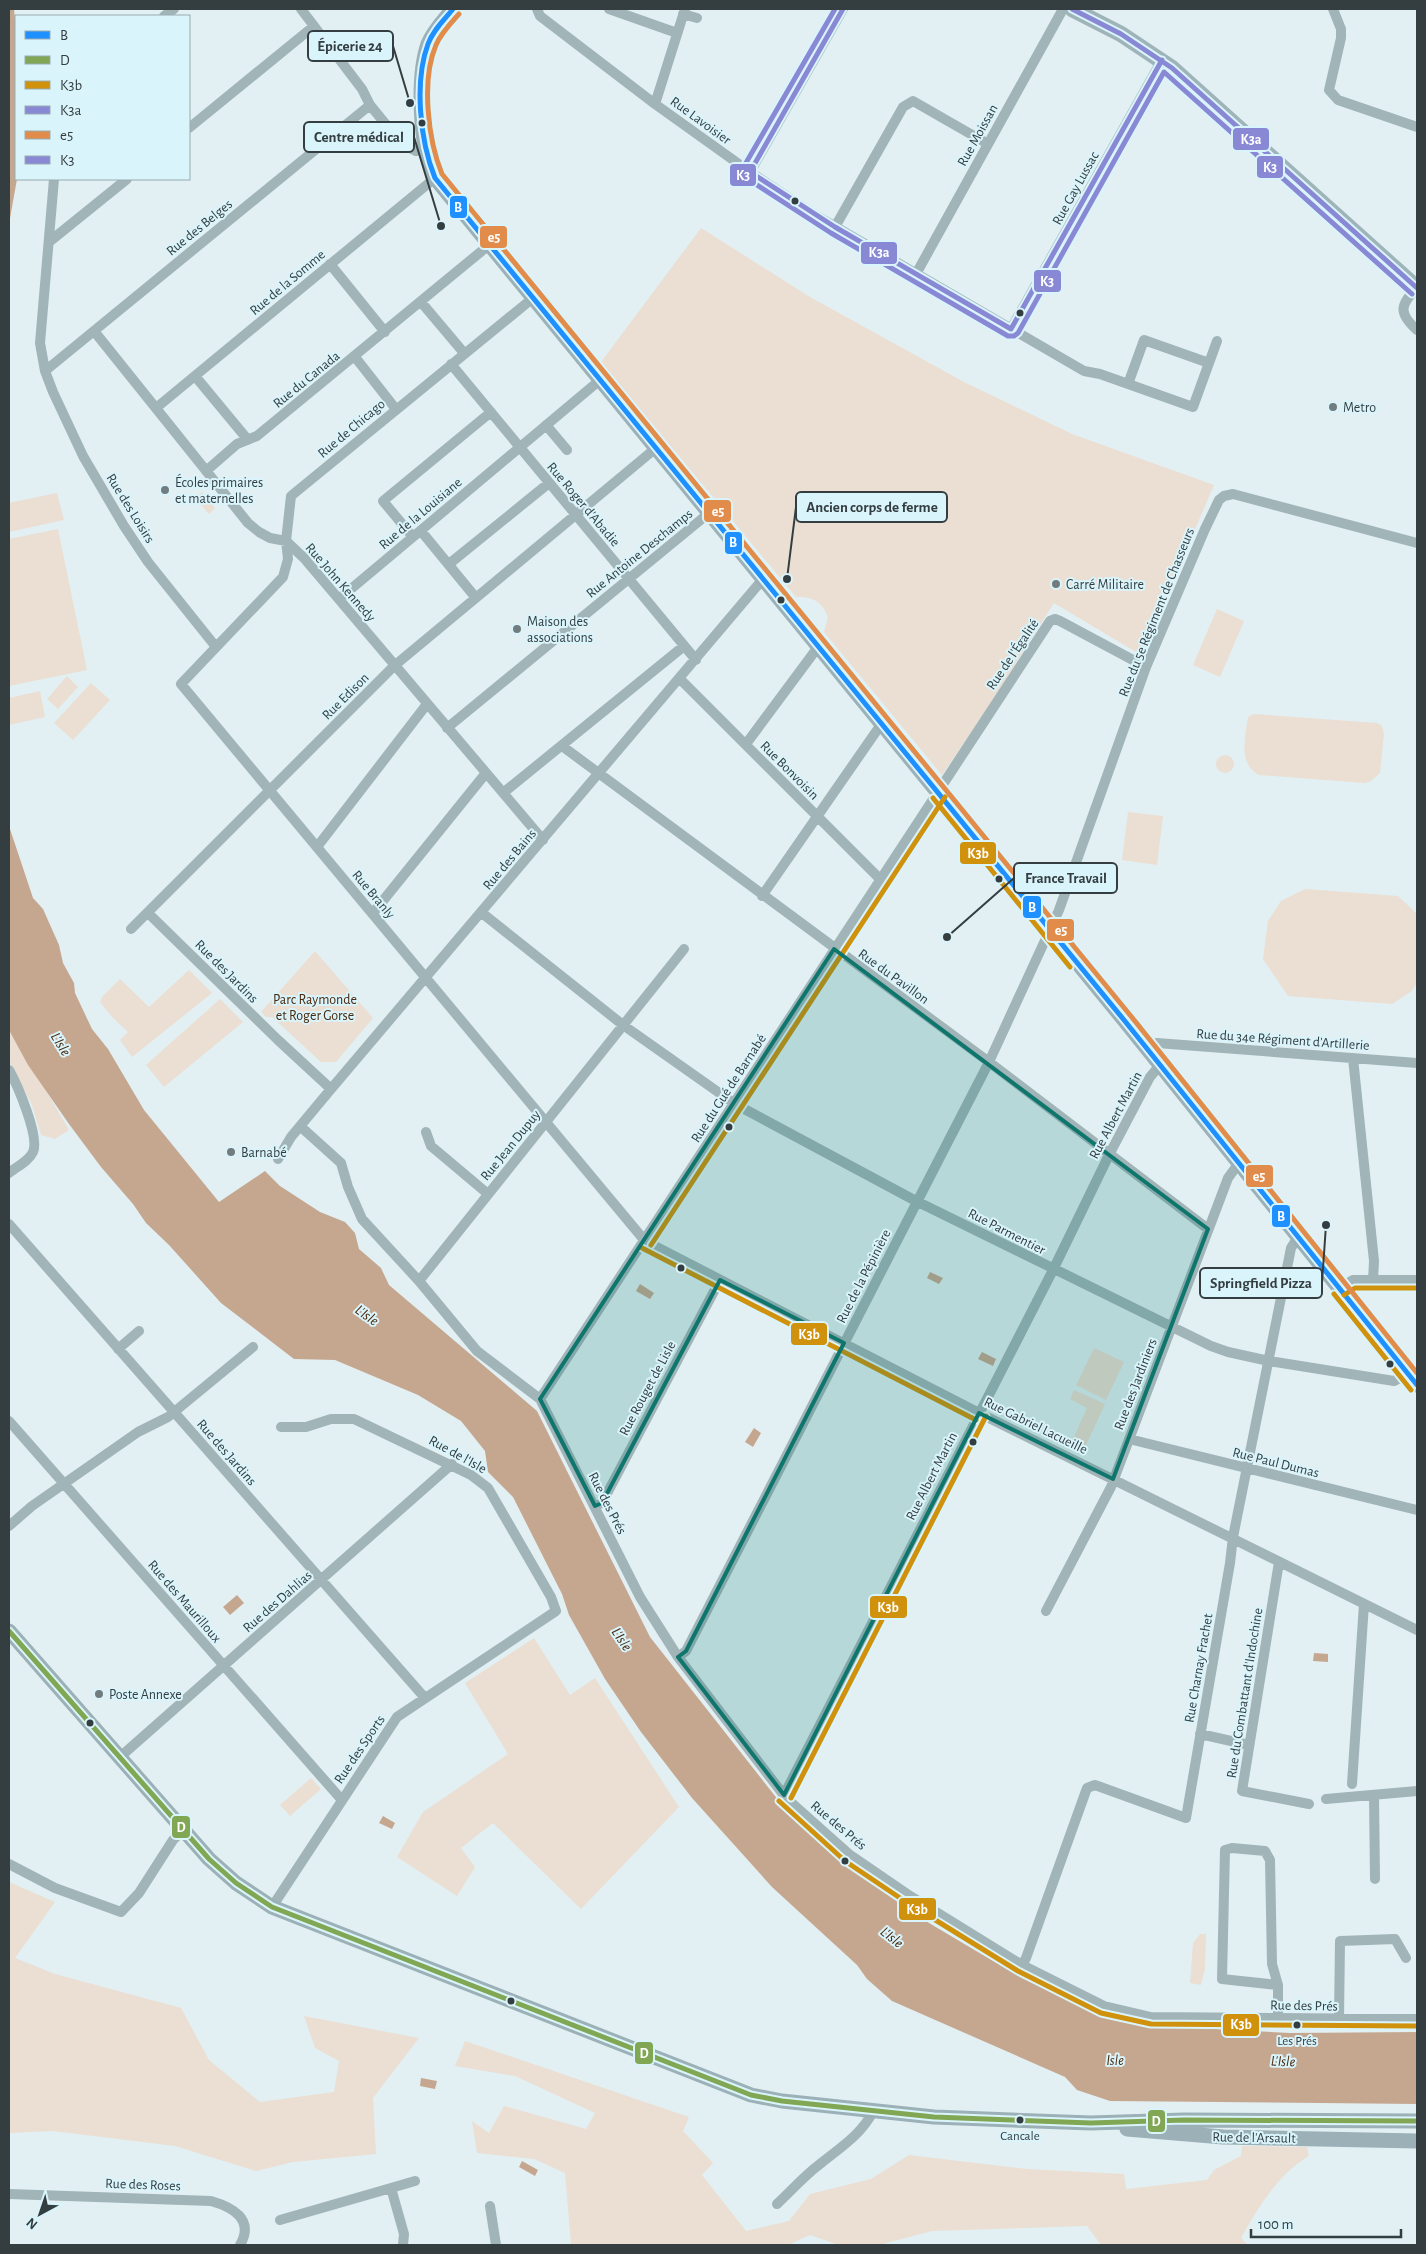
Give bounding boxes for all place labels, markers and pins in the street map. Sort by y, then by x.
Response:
callout: Épicerie 24 [308,31,393,61]
unlabelled marker [417,118,427,128]
callout: Centre médical [304,122,414,152]
unlabelled marker [790,196,800,206]
unlabelled marker [1015,308,1025,318]
marker: Metro [1327,401,1339,413]
place label: Metro [1343,401,1376,415]
place label: Écoles primaires et maternelles [175,473,263,506]
marker: Écoles primaires et maternelles [159,484,171,496]
callout: Ancien corps de ferme [796,492,947,522]
marker: Carré Militaire [1050,578,1062,590]
place label: Carré Militaire [1066,578,1144,592]
unlabelled marker [776,595,786,605]
place label: Maison des associations [527,615,593,645]
marker: Maison des associations [511,623,523,635]
callout: France Travail [1014,863,1117,893]
unlabelled marker [994,874,1004,884]
unlabelled marker [724,1122,734,1132]
marker: Barnabé [225,1146,237,1158]
place label: Barnabé [241,1146,287,1160]
unlabelled marker [676,1263,686,1273]
callout: Springfield Pizza [1200,1268,1322,1298]
unlabelled marker [1385,1359,1395,1369]
unlabelled marker [968,1437,978,1447]
marker: Poste Annexe [93,1688,105,1700]
place label: Poste Annexe [109,1688,182,1702]
unlabelled marker [85,1718,95,1728]
unlabelled marker [840,1856,850,1866]
unlabelled marker [506,1996,516,2006]
marker: Les Prés [1292,2020,1302,2030]
place label: Les Prés [1277,2035,1317,2048]
marker: Cancale [1015,2115,1025,2125]
place label: Cancale [1000,2130,1040,2143]

